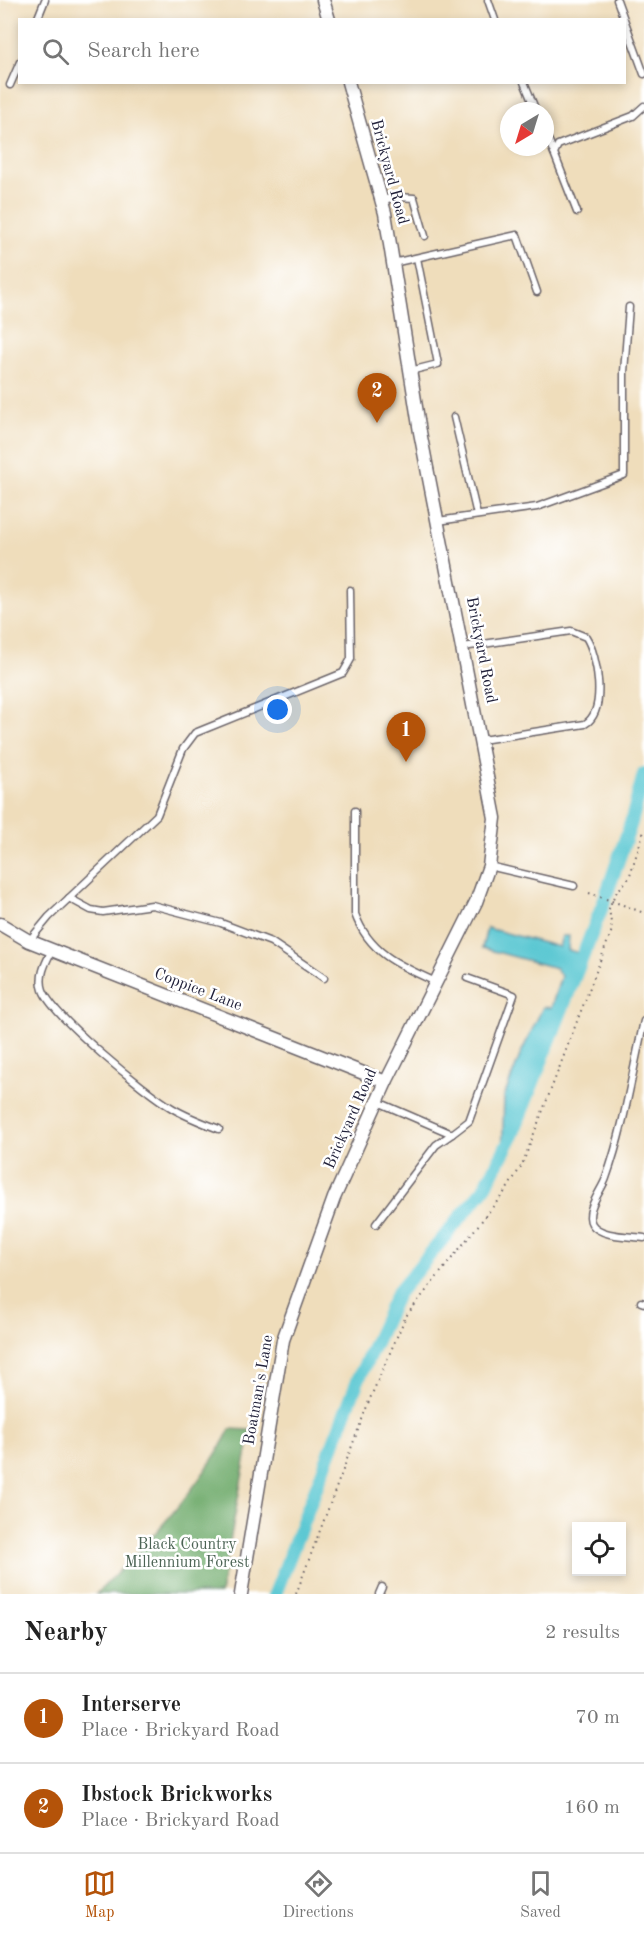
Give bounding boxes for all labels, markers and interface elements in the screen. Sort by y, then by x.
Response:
search box [18,18,626,84]
icon: search [39,35,72,68]
text: Search here [87,40,200,62]
north arrow [500,102,554,156]
street label: Brickyard Road [367,118,411,226]
pin: 2 [358,374,397,423]
street label: Brickyard Road [463,595,499,705]
your location [263,695,292,724]
pin: 1 [386,712,426,762]
street label: Coppice Lane [152,966,244,1014]
street label: Brickyard Road [322,1066,380,1172]
street label: Boatman's Lane [241,1334,277,1446]
map controls [572,1522,626,1576]
button: locate [572,1522,626,1576]
park label: Black Country Millennium Forest [124,1537,250,1571]
text: Nearby [24,1620,108,1646]
text: 2 results [545,1623,620,1643]
text: Interserve [81,1694,181,1716]
text: 1 [38,1708,49,1728]
text: 70 m [575,1708,620,1728]
text: Place · Brickyard Road [81,1721,280,1741]
text: Ibstock Brickworks [81,1784,272,1806]
text: 2 [38,1798,49,1818]
text: 160 m [564,1798,620,1818]
text: Place · Brickyard Road [81,1811,280,1831]
tab: Map [83,1867,116,1923]
tab: Directions [283,1867,354,1923]
tab: Saved [520,1867,561,1923]

